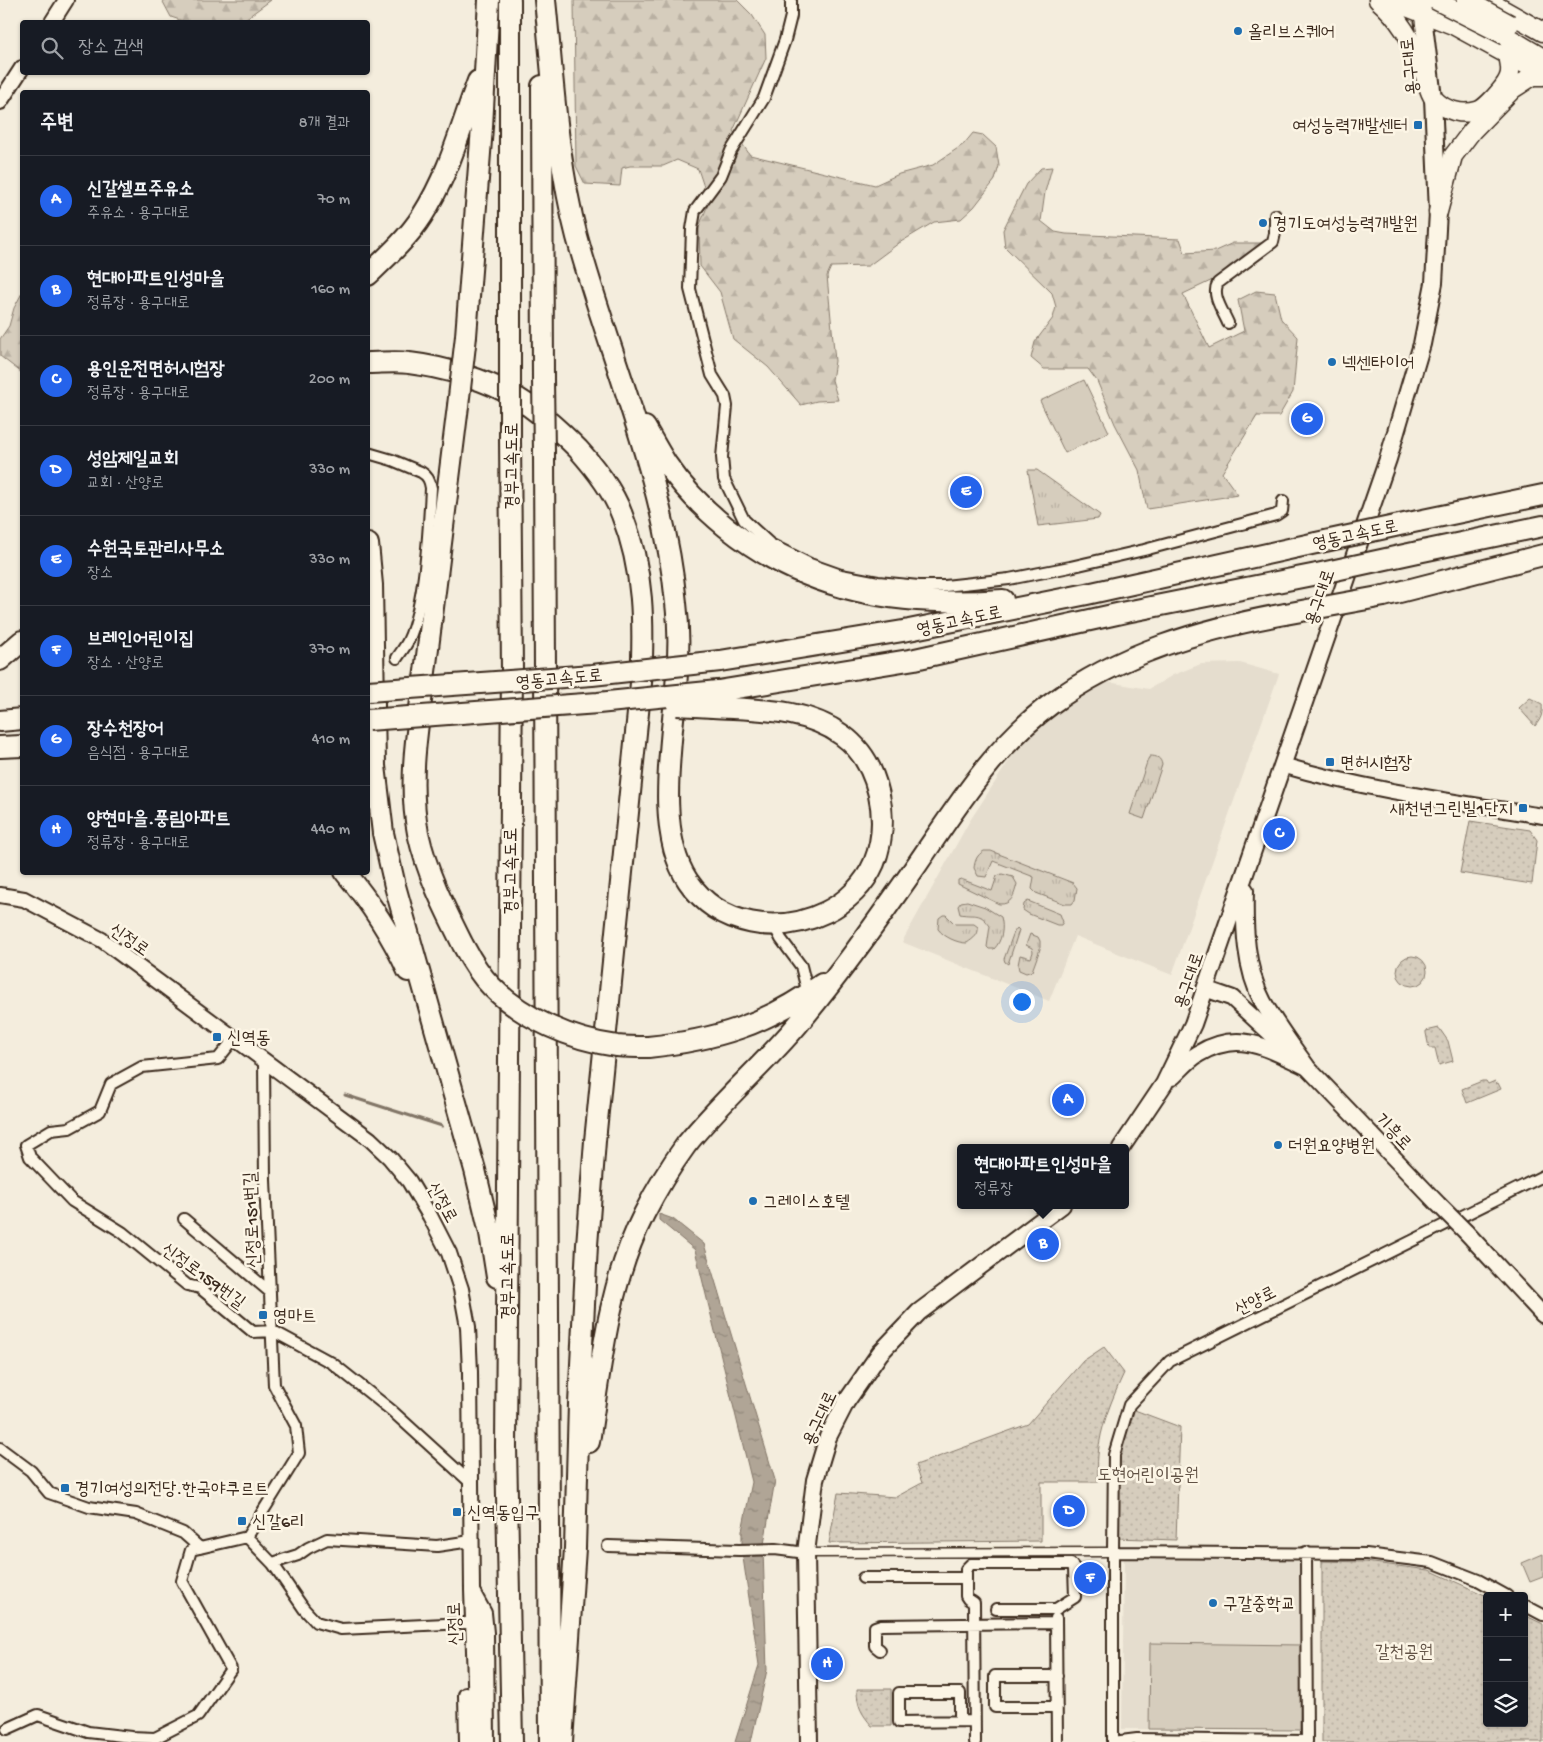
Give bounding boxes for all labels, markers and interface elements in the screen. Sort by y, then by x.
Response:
search box [20,20,370,75]
place label: 올리브스퀘어 [1248,23,1335,44]
marker: 올리브스퀘어 [1232,25,1244,37]
icon: search [38,34,66,62]
street label: 용구대로 [1398,36,1425,96]
text: 장소 검색 [78,37,144,60]
text: 주변 [40,112,74,137]
text: 8개 결과 [299,115,350,134]
place label: 여성능력개발센터 [1292,117,1408,138]
marker: 여성능력개발센터 [1412,119,1424,131]
text: 신갈셀프주유소 [87,179,194,202]
text: A [51,191,61,210]
text: 70 m [317,191,350,210]
text: 주유소 · 용구대로 [87,205,190,224]
place label: 경기도여성능력개발원 [1273,215,1418,236]
marker: 경기도여성능력개발원 [1257,217,1269,229]
text: 현대아파트인성마을 [87,269,225,292]
text: B [52,281,60,300]
text: 160 m [311,281,350,300]
text: 정류장 · 용구대로 [87,295,190,314]
place label: 넥센타이어 [1342,354,1414,375]
marker: 넥센타이어 [1326,356,1338,368]
text: 용인운전면허시험장 [87,359,225,382]
text: C [52,371,60,390]
text: 200 m [309,371,350,390]
text: 정류장 · 용구대로 [87,385,190,404]
pin: G [1291,400,1323,438]
street label: 경부고속도로 [503,423,524,509]
text: 성암제일교회 [87,449,179,472]
text: D [51,461,61,480]
text: 330 m [309,461,350,480]
pin: E [950,473,982,511]
text: 교회 · 산양로 [87,475,164,494]
street label: 영동고속도로 [1311,517,1400,556]
text: 수원국토관리사무소 [87,539,225,562]
text: E [51,551,61,570]
text: 330 m [309,551,350,570]
text: 장소 [87,565,113,584]
street label: 용구대로 [1302,567,1341,629]
street label: 영동고속도로 [915,603,1004,642]
text: 브레인어린이집 [87,629,194,652]
text: F [52,641,60,660]
text: 370 m [309,641,350,660]
text: 장소 · 산양로 [87,655,164,674]
street label: 영동고속도로 [515,666,603,695]
text: 장수천장어 [87,719,163,742]
text: G [51,731,61,750]
text: 410 m [312,731,350,750]
text: 음식점 · 용구대로 [87,745,190,764]
place label: 면허시험장 [1340,754,1412,775]
marker: 면허시험장 [1324,756,1336,768]
place label: 새천년그린빌1단지 [1390,800,1513,821]
marker: 새천년그린빌1단지 [1517,802,1529,814]
text: 양현마을.풍림아파트 [87,809,231,832]
pin: C [1263,815,1295,853]
text: H [51,821,61,840]
text: 440 m [311,821,350,840]
street label: 경부고속도로 [502,828,523,914]
text: 정류장 · 용구대로 [87,835,190,854]
street label: 신정로 [105,920,152,962]
street label: 용구대로 [1171,950,1210,1012]
your location [1009,989,1035,1015]
place label: 신역동 [227,1029,270,1050]
marker: 신역동 [211,1031,223,1043]
pin: A [1052,1081,1084,1119]
street label: 기흥로 [1370,1109,1416,1156]
place label: 더원요양병원 [1288,1137,1375,1158]
marker: 더원요양병원 [1272,1139,1284,1151]
popup [957,1144,1129,1209]
text: 현대아파트인성마을 [974,1155,1112,1178]
street label: 신정로151번길 [241,1171,266,1268]
street label: 신정로 [421,1179,461,1227]
text: 정류장 [974,1181,1013,1200]
place label: 그레이스호텔 [763,1193,850,1214]
marker: 그레이스호텔 [747,1195,759,1207]
pin: B [1027,1225,1059,1263]
street label: 경부고속도로 [499,1233,520,1319]
street label: 신정로159번길 [157,1240,249,1315]
street label: 산양로 [1232,1283,1280,1321]
place label: 영마트 [273,1307,316,1328]
marker: 영마트 [257,1309,269,1321]
street label: 용구대로 [800,1388,843,1450]
park label: 도현어린이공원 [1097,1466,1199,1487]
place label: 경기여성의전당.한국야쿠르트 [75,1480,269,1501]
marker: 경기여성의전당.한국야쿠르트 [59,1482,71,1494]
pin: D [1053,1492,1085,1530]
place label: 신역동입구 [467,1504,539,1525]
marker: 신역동입구 [451,1506,463,1518]
place label: 신갈6리 [252,1513,305,1534]
marker: 신갈6리 [236,1515,248,1527]
pin: F [1074,1559,1106,1597]
map controls [1483,1592,1528,1727]
button: + [1483,1592,1528,1637]
place label: 구갈중학교 [1223,1595,1295,1616]
marker: 구갈중학교 [1207,1597,1219,1609]
street label: 신정로 [445,1602,468,1646]
button: − [1483,1637,1528,1682]
park label: 갈천공원 [1375,1643,1433,1664]
pin: H [811,1645,843,1683]
button: layers [1483,1682,1528,1727]

